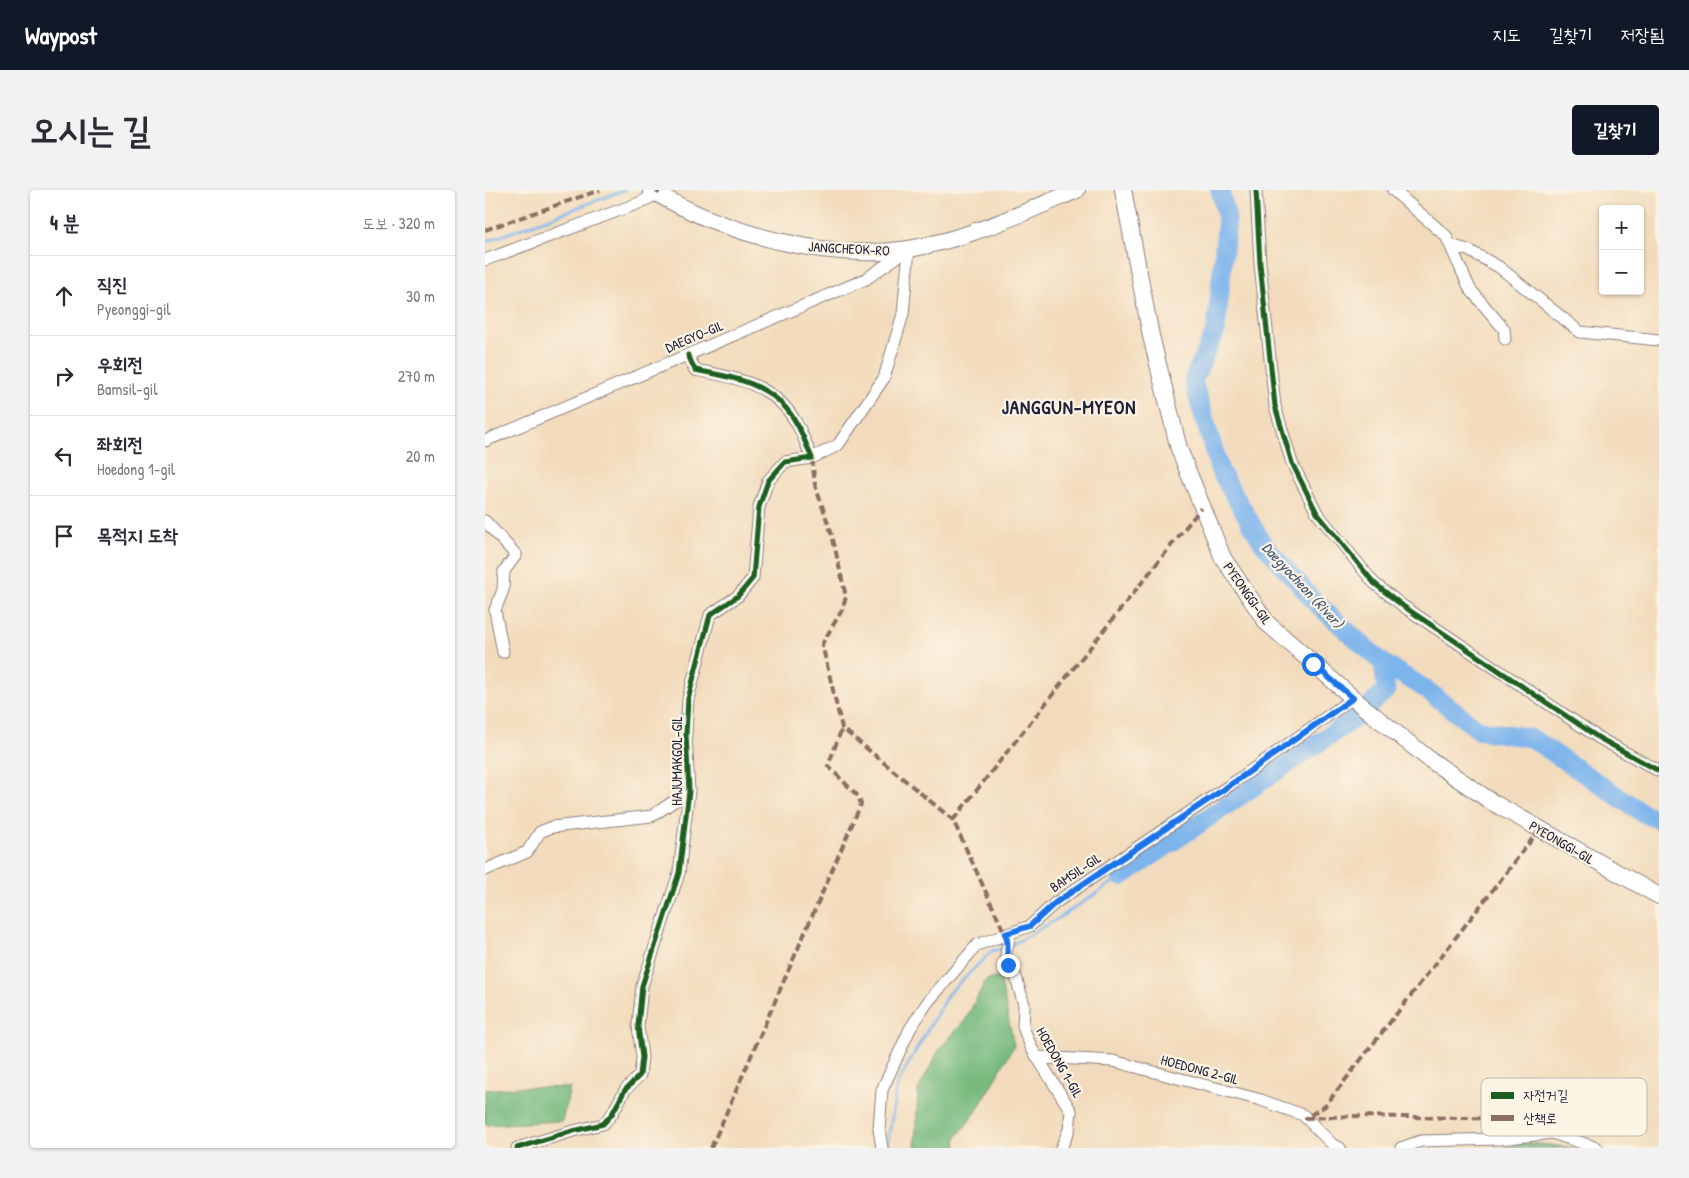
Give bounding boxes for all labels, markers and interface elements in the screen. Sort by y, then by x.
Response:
text: Waypost [25,19,97,51]
text: 지도 [1492,22,1521,47]
text: 길찾기 [1549,22,1593,47]
text: 저장됨 [1621,22,1664,47]
button: 길찾기 [1572,105,1659,155]
text: 오시는 길 [30,106,151,153]
map controls [1599,205,1644,295]
button: + [1599,205,1644,250]
text: 4 분 [50,208,80,237]
text: 도보 · 320 m [362,212,435,234]
street label: JANGCHEOK-RO [808,236,890,260]
button: − [1599,250,1644,295]
text: 직진 [97,271,128,297]
icon: ahead [50,282,78,310]
text: 30 m [406,285,435,307]
text: Pyeonggi-gil [97,298,171,320]
street label: DAEGYO-GIL [662,315,726,357]
text: 우회전 [97,351,143,377]
icon: right [50,362,78,390]
text: 270 m [398,365,435,387]
text: Bamsil-gil [97,378,158,400]
district label: JANGGUN-MYEON [1002,394,1136,420]
text: 좌회전 [97,431,143,457]
icon: left [50,442,78,470]
text: 20 m [406,445,435,467]
text: Hoedong 1-gil [97,458,175,480]
icon: arrive [50,522,78,550]
text: 목적지 도착 [97,522,178,548]
water label: Daegyocheon (River) [1258,537,1350,634]
street label: PYEONGGI-GIL [1220,558,1276,628]
route start [1302,653,1325,676]
street label: HAJUMAKGOL-GIL [667,716,686,806]
street label: PYEONGGI-GIL [1526,816,1598,868]
street label: BAMSIL-GIL [1046,848,1104,896]
route end [997,954,1020,977]
street label: HOEDONG 1-GIL [1032,1023,1088,1101]
street label: HOEDONG 2-GIL [1159,1049,1241,1089]
legend [1481,1078,1647,1136]
text: 자전거길 [1523,1085,1569,1104]
text: 산책로 [1523,1108,1557,1127]

